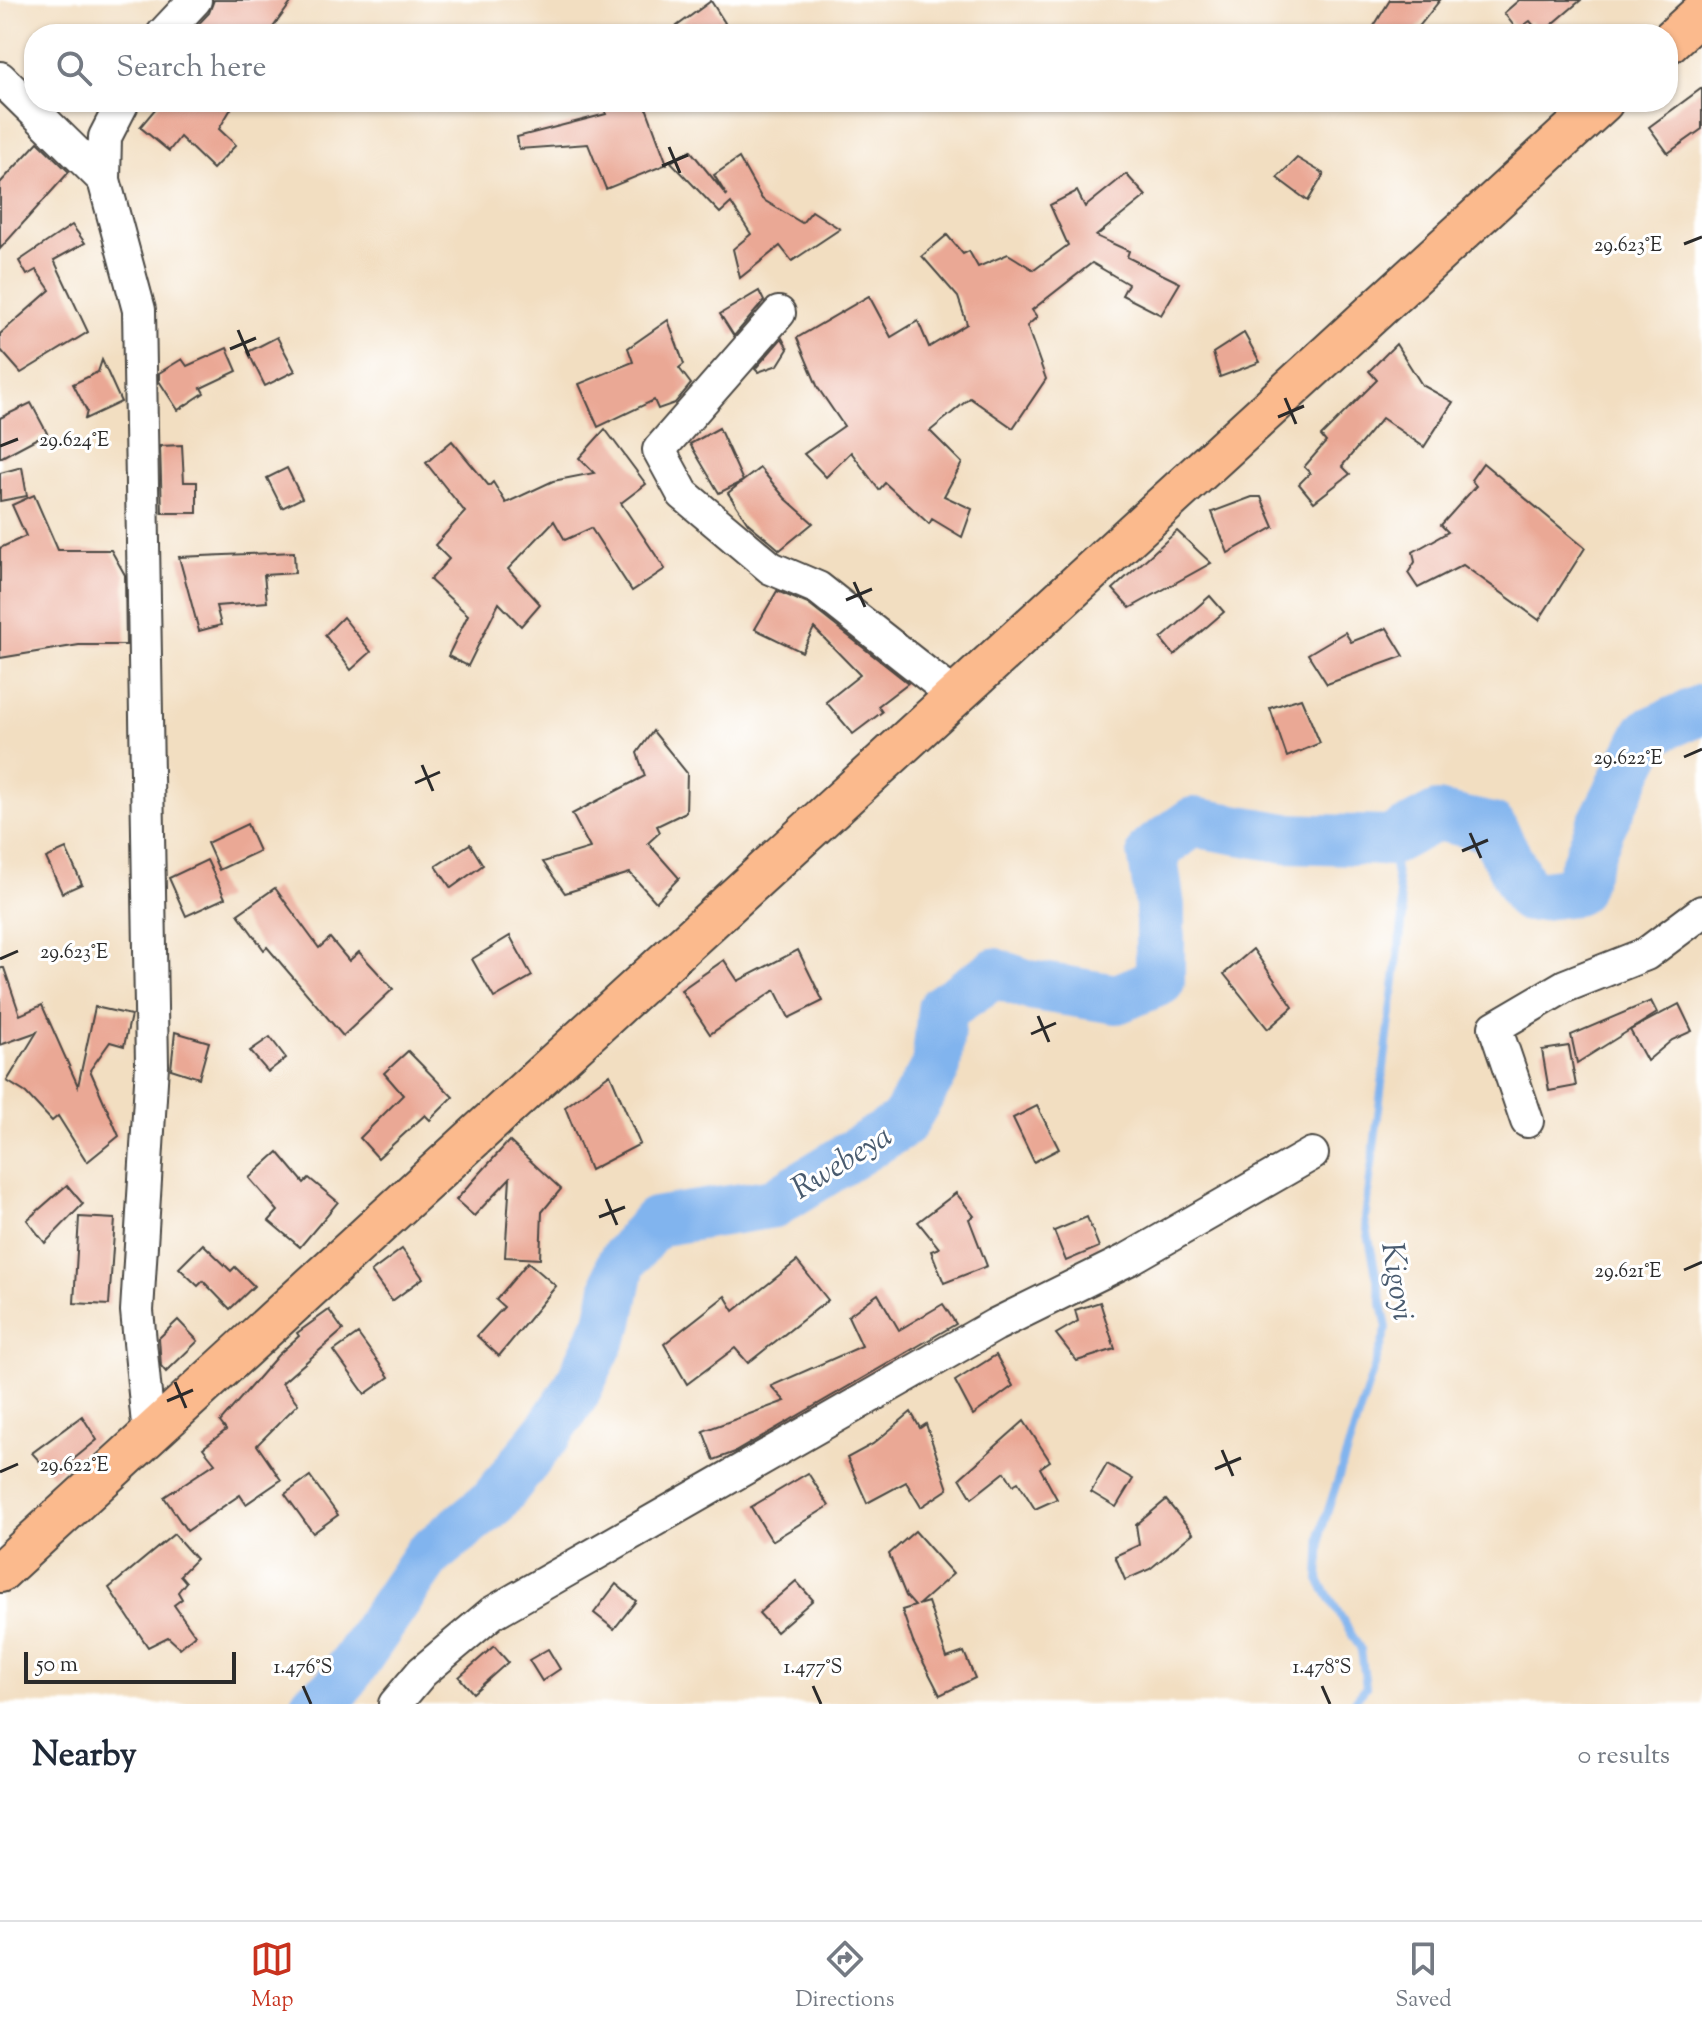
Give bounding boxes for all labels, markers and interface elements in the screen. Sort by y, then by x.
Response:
search box [24,24,1678,112]
icon: search [52,46,96,90]
text: Search here [116,47,266,90]
text: 29.623°E [1594,232,1662,261]
text: 29.624°E [39,427,109,456]
text: 29.622°E [1593,745,1663,774]
text: 29.623°E [40,939,108,968]
water label: Rwebeya [783,1115,902,1212]
water label: Kigoyi [1367,1239,1425,1324]
text: 29.621°E [1595,1258,1661,1287]
text: 29.622°E [39,1452,109,1481]
scale bar [24,1648,236,1684]
text: 50 m [36,1650,78,1682]
text: 1.476°S [274,1654,332,1683]
text: 1.477°S [783,1654,843,1683]
text: 1.478°S [1292,1654,1352,1683]
text: Nearby [32,1732,137,1781]
text: 0 results [1578,1738,1670,1775]
tab: Map [250,1937,294,2017]
tab: Directions [795,1937,894,2017]
tab: Saved [1395,1937,1452,2017]

